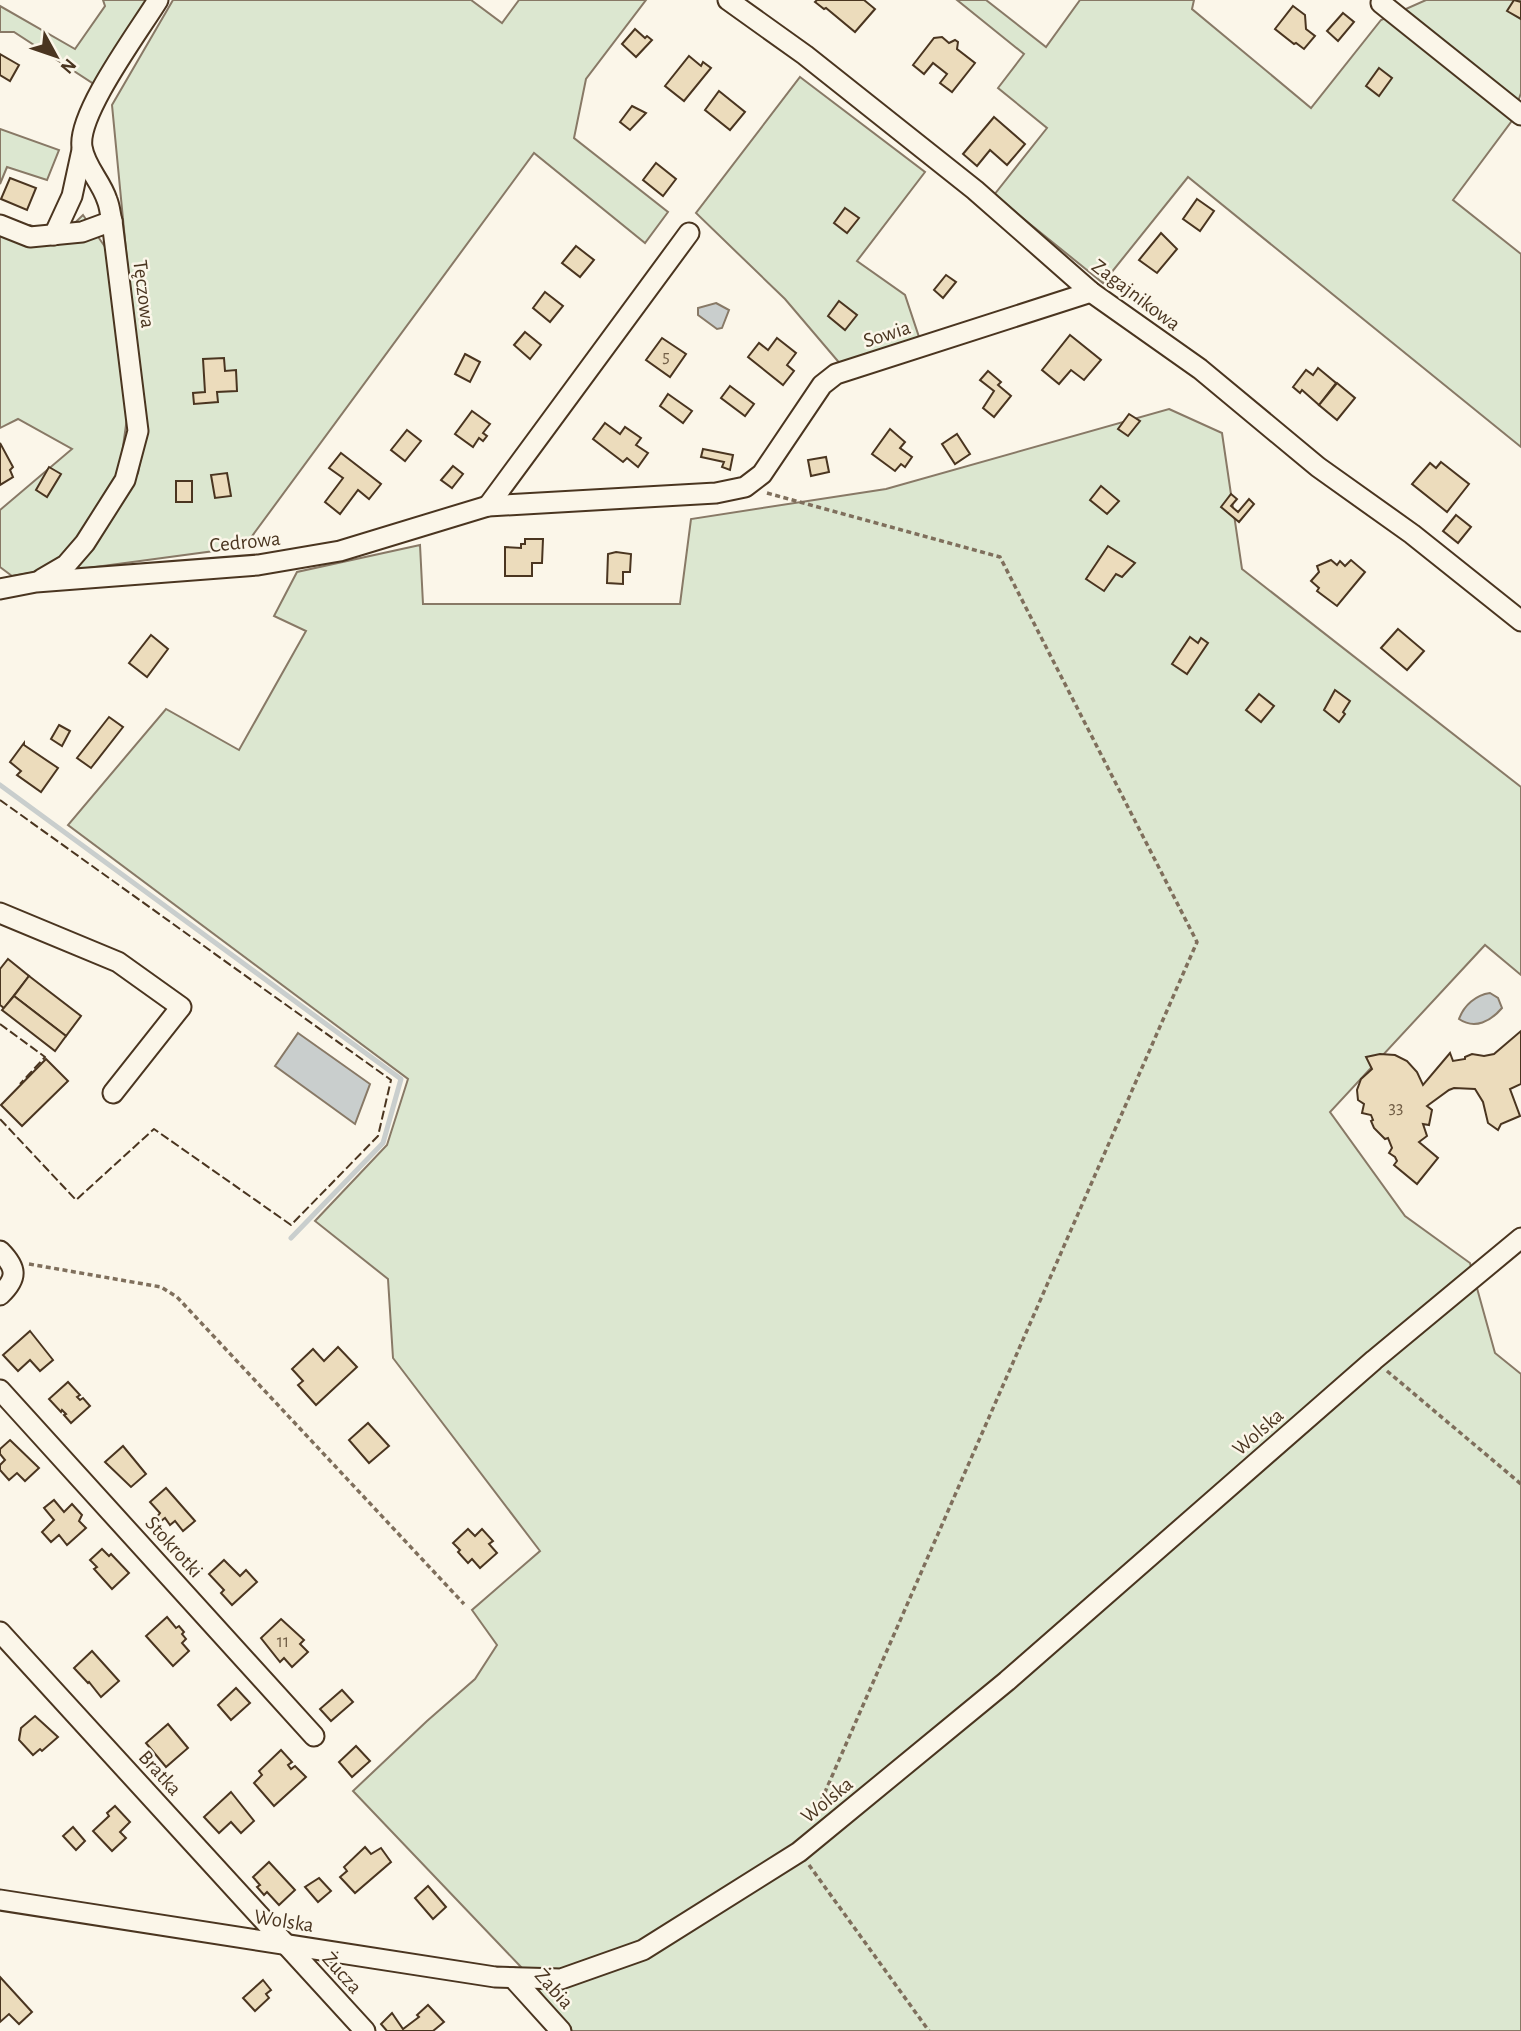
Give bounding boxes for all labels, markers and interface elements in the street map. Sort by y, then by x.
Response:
north arrow [21,21,91,91]
text: N [56,55,79,77]
street label: Zagajnikowa [1088,255,1184,335]
street label: Tęczowa [129,259,159,330]
street label: Sowia [861,316,914,351]
house number: 5 [662,348,670,366]
street label: Cedrowa [208,528,282,556]
house number: 33 [1389,1099,1403,1117]
street label: Wolska [1228,1404,1288,1460]
street label: Stokrotki [141,1512,207,1582]
house number: 11 [277,1633,289,1651]
street label: Bratka [134,1746,186,1800]
street label: Wolska [797,1773,857,1827]
street label: Wolska [253,1906,316,1936]
street label: Żucza [318,1948,367,1998]
street label: Żabia [531,1964,578,2013]

